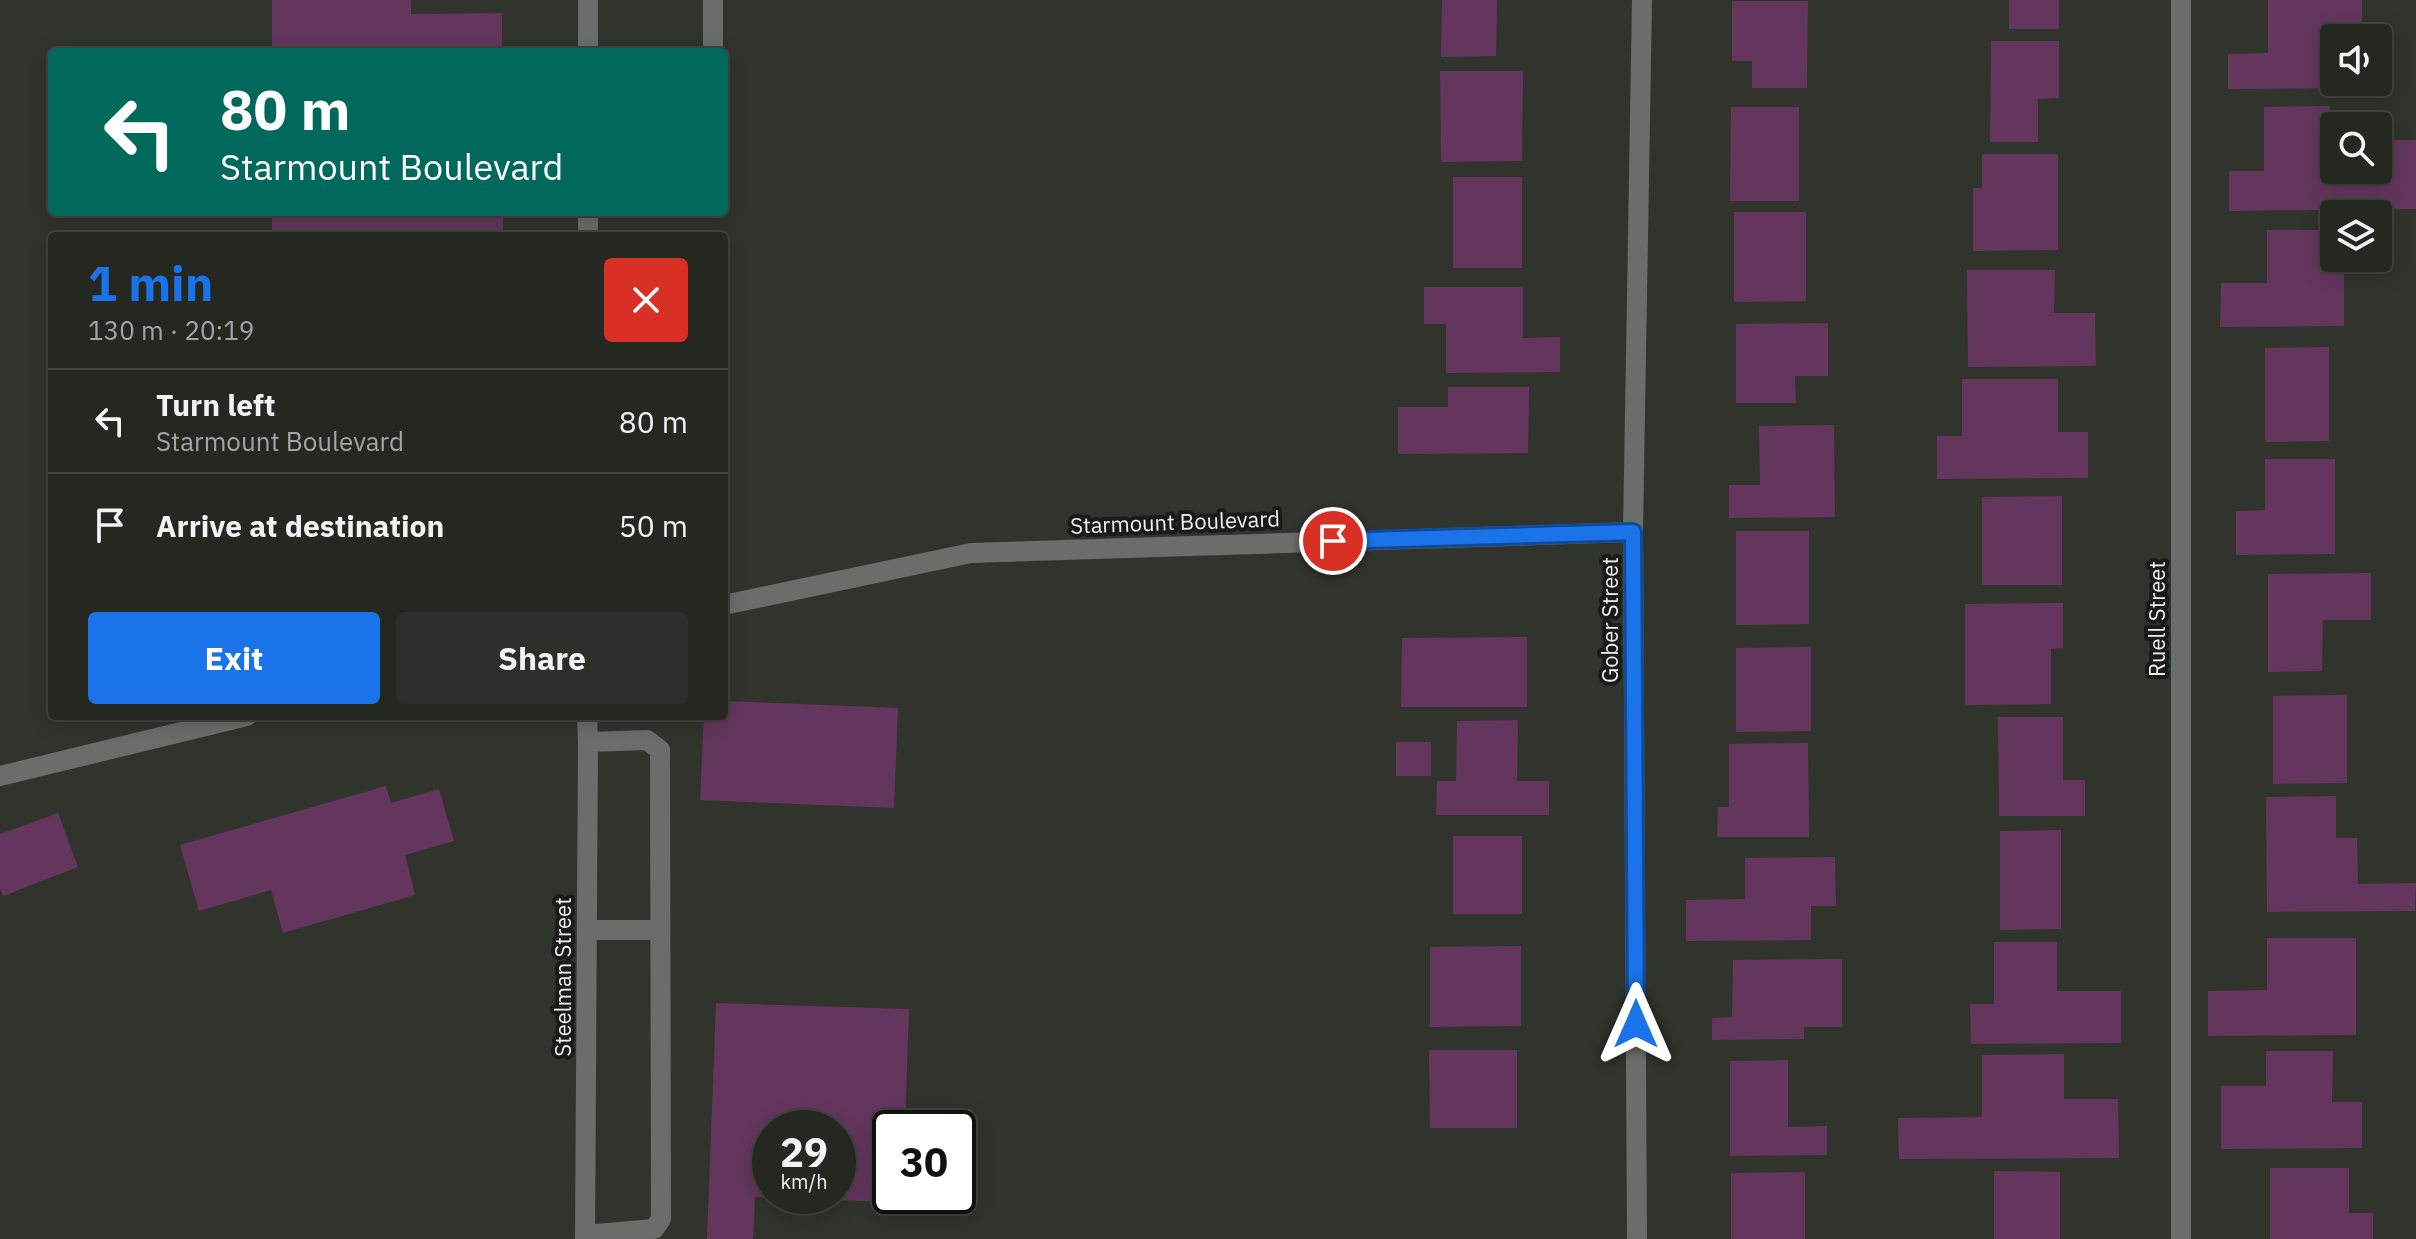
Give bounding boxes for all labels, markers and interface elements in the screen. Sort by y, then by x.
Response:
map controls [2320,24,2392,272]
button: sound [2320,24,2392,96]
text: 80 m [220,73,350,145]
icon: left [88,80,192,184]
button: search [2320,112,2392,184]
text: Starmount Boulevard [220,143,563,190]
button: layers [2320,200,2392,272]
text: 1 min [88,252,213,314]
button: close [604,258,688,342]
text: 130 m · 20:19 [88,313,254,347]
text: Turn left [156,385,275,424]
icon: left [88,399,132,443]
text: 80 m [619,402,688,441]
text: Starmount Boulevard [156,424,404,458]
icon: arrive [88,503,132,547]
street label: Starmount Boulevard [1070,503,1280,540]
text: Arrive at destination [156,506,444,545]
text: 50 m [619,506,688,545]
pin [1299,507,1367,575]
icon: arrive [1311,519,1355,563]
street label: Gober Street [1595,557,1624,683]
street label: Ruell Street [2142,561,2171,677]
button: Exit [88,612,380,704]
button: Share [396,612,688,704]
street label: Steelman Street [548,897,577,1057]
position arrow [1594,982,1678,1066]
speed limit sign: 30 [872,1110,976,1214]
text: 29 [780,1126,828,1178]
text: km/h [780,1168,828,1195]

